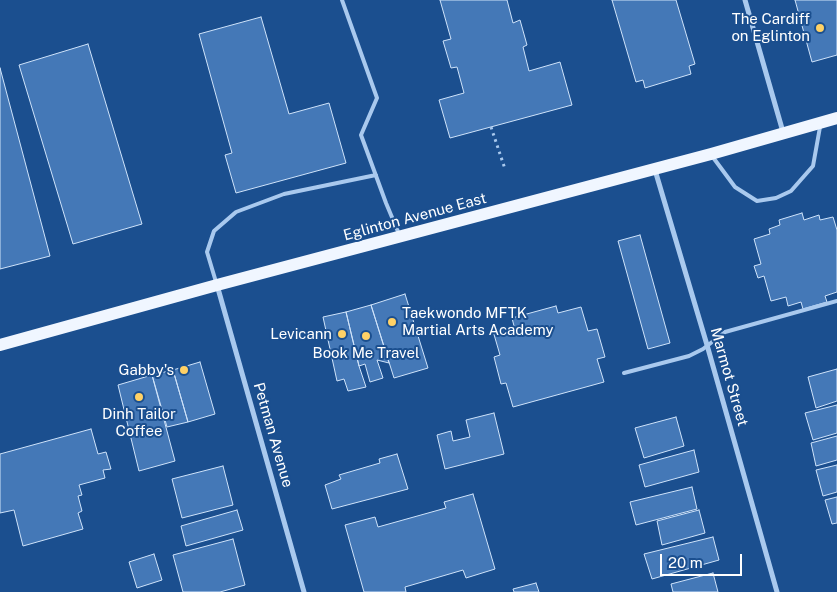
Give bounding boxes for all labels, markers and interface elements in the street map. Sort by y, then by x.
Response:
place label: The Cardiff on Eglinton [731,10,810,45]
marker: The Cardiff on Eglinton [814,22,826,34]
street label: Eglinton Avenue East [342,189,488,245]
place label: Taekwondo MFTK Martial Arts Academy [402,304,554,339]
marker: Taekwondo MFTK Martial Arts Academy [386,316,398,328]
place label: Levicann [270,325,332,343]
street label: Marmot Street [706,326,752,428]
marker: Levicann [336,328,348,340]
marker: Book Me Travel [360,330,372,342]
place label: Book Me Travel [313,344,419,362]
place label: Gabby's [119,361,174,379]
marker: Gabby's [178,364,190,376]
street label: Petman Avenue [249,380,297,490]
marker: Dinh Tailor Coffee [133,391,145,403]
place label: Dinh Tailor Coffee [102,405,176,440]
scale bar [662,544,744,576]
text: 20 m [668,554,703,571]

